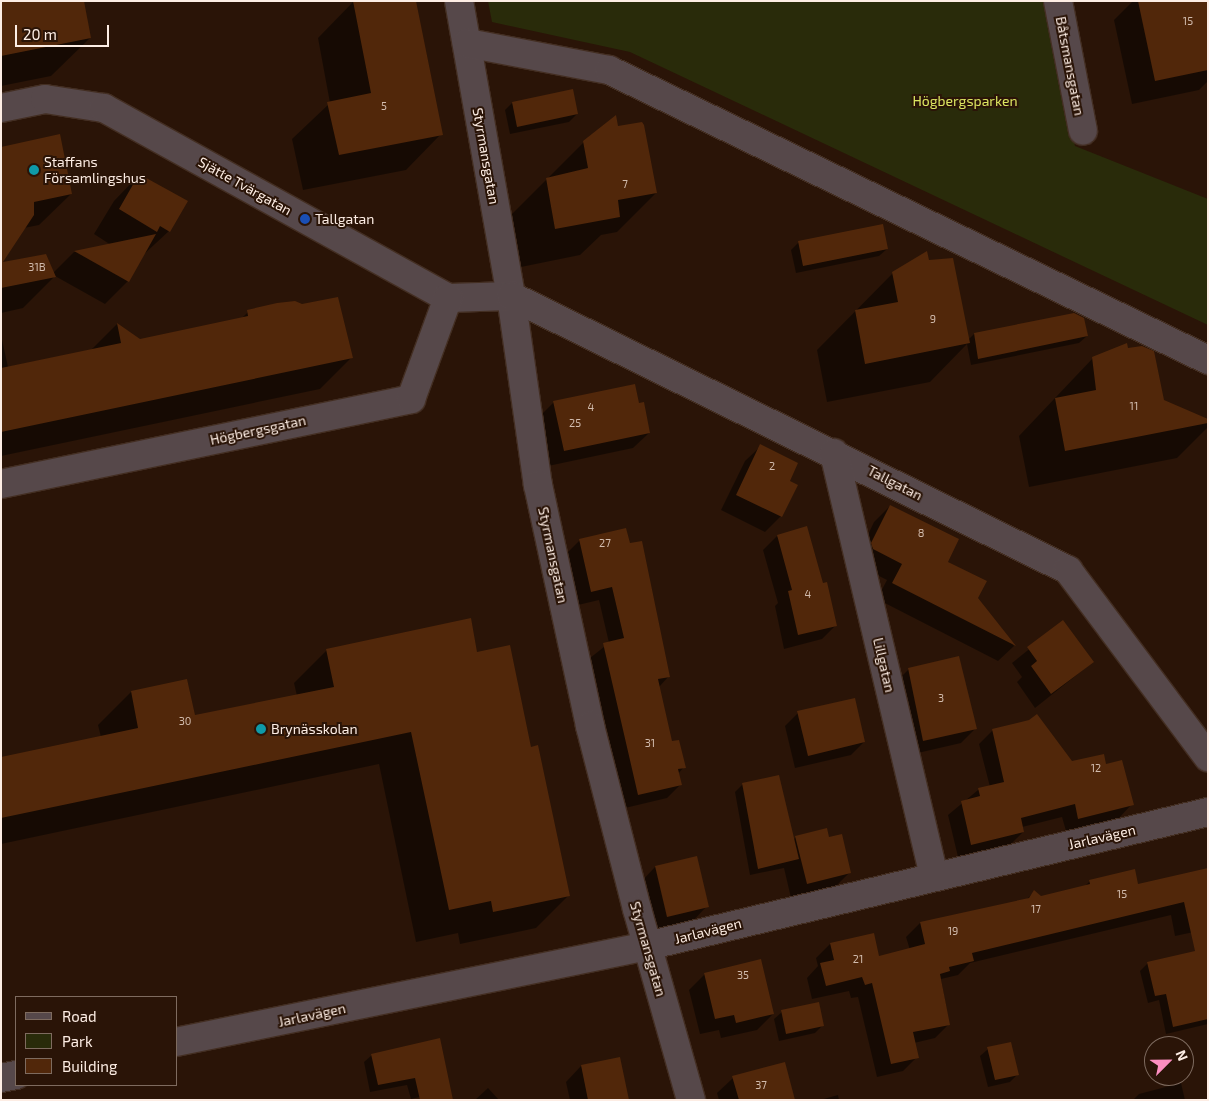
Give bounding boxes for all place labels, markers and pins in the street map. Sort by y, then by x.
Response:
place label: Staffans Församlingshus [44,154,146,186]
marker: Staffans Församlingshus [28,164,40,176]
place label: Tallgatan [315,211,374,227]
marker: Tallgatan [299,213,311,225]
place label: Brynässkolan [271,721,358,737]
marker: Brynässkolan [255,723,267,735]

